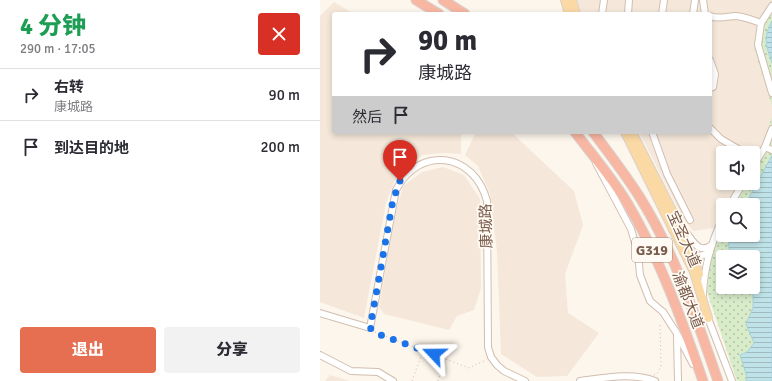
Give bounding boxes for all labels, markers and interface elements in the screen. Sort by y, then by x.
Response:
text: 4 分钟 [20,11,86,41]
button: close [258,13,300,55]
text: 90 m [418,24,477,58]
icon: right [352,28,404,80]
text: 290 m · 17:05 [20,41,96,57]
text: 康城路 [418,62,472,84]
text: 右转 [54,78,84,96]
icon: right [20,84,42,106]
text: 90 m [269,86,300,104]
text: 康城路 [54,99,93,115]
icon: arrive [390,104,412,126]
text: 然后 [352,108,382,126]
icon: arrive [20,136,42,158]
text: 200 m [260,138,300,156]
text: 到达目的地 [54,139,129,157]
pin [383,140,417,181]
icon: arrive [389,146,411,168]
map controls [716,146,760,294]
button: sound [716,146,760,190]
button: search [716,198,760,242]
street label: 康城路 [477,203,495,249]
street label: 宝圣大道 [664,208,704,270]
road number: G319 [632,238,672,262]
button: layers [716,250,760,294]
street label: 渝都大道 [669,269,707,331]
button: 退出 [20,327,156,373]
button: 分享 [164,327,300,373]
position arrow [413,333,455,375]

